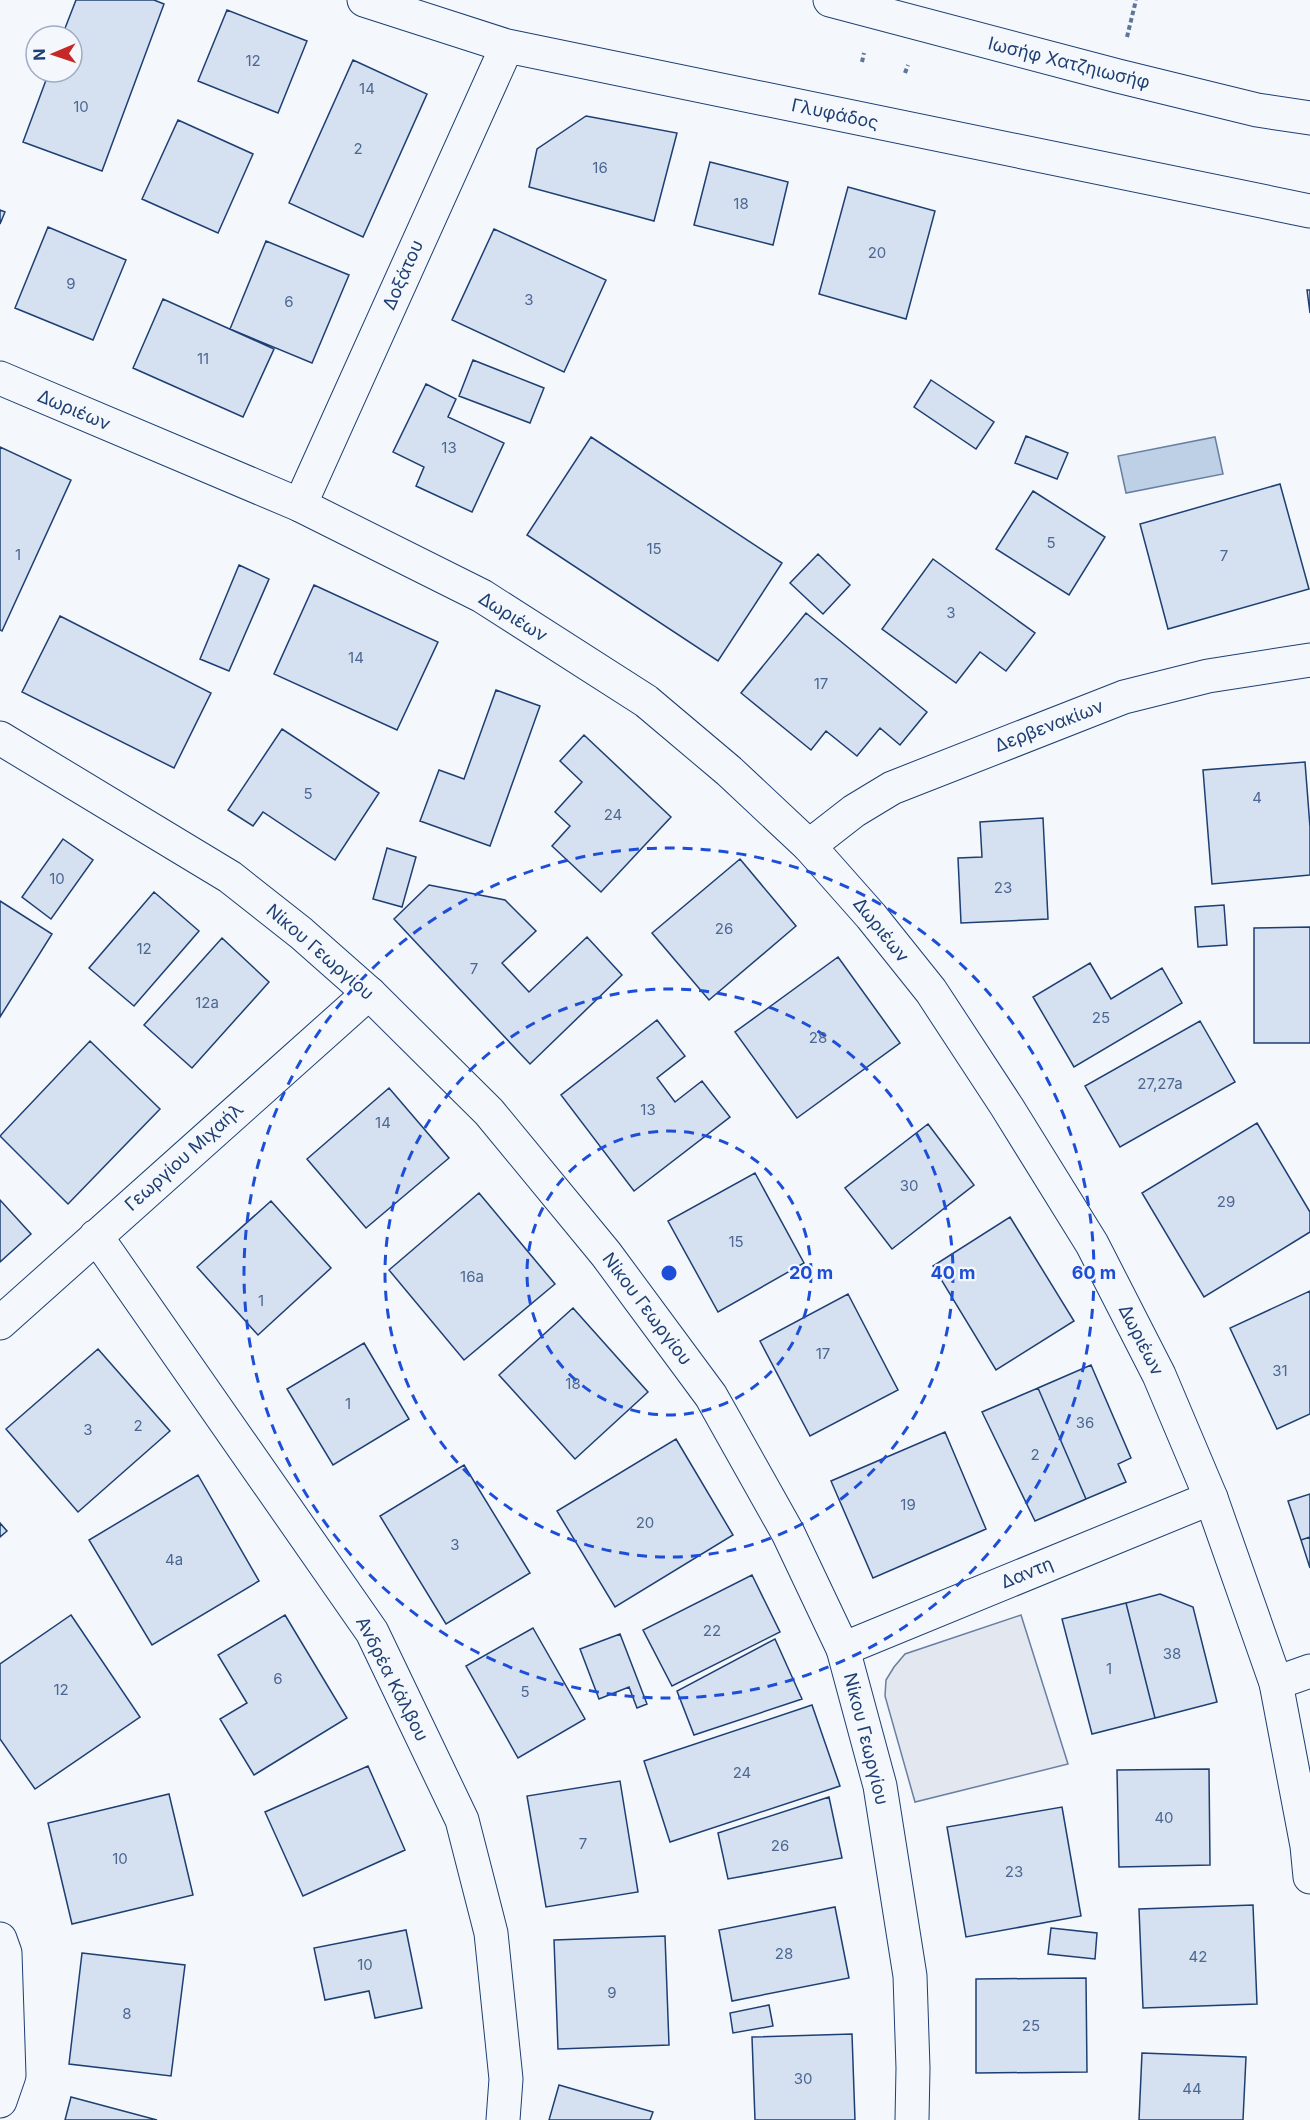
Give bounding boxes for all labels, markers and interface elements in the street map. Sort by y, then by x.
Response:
north arrow [24,24,84,84]
street label: Ιωσήφ Χατζηιωσήφ [986,32,1152,93]
text: N [29,48,49,61]
house number: 12 [245,51,261,70]
house number: 14 [359,79,375,98]
street label: Γλυφάδος [790,94,881,133]
house number: 10 [73,97,89,116]
house number: 2 [353,139,363,158]
house number: 16 [592,158,608,177]
house number: 18 [733,194,749,213]
street label: Δοξάτου [378,237,427,313]
house number: 20 [868,243,886,262]
house number: 9 [66,274,76,293]
house number: 3 [524,290,534,309]
house number: 6 [284,292,294,311]
house number: 11 [197,349,209,368]
street label: Δωριέων [35,385,114,434]
house number: 13 [441,438,457,457]
house number: 5 [1046,533,1056,552]
house number: 15 [646,539,662,558]
house number: 1 [15,545,21,564]
house number: 7 [1220,546,1228,565]
street label: Δωριέων [475,587,552,646]
house number: 3 [946,603,956,622]
house number: 14 [348,648,364,667]
house number: 17 [814,674,828,693]
street label: Δερβενακίων [991,695,1107,756]
house number: 5 [303,784,313,803]
house number: 4 [1252,788,1262,807]
house number: 24 [604,805,622,824]
house number: 10 [49,869,65,888]
house number: 23 [994,878,1012,897]
street label: Δωριέων [849,893,914,966]
street label: Νίκου Γεωργίου [262,899,378,1004]
house number: 26 [715,919,733,938]
house number: 12 [136,939,152,958]
house number: 7 [470,959,478,978]
house number: 12a [195,993,219,1012]
house number: 25 [1092,1008,1110,1027]
house number: 28 [809,1028,827,1047]
house number: 27,27a [1137,1074,1183,1093]
street label: Γεωργίου Μιχαήλ [120,1098,247,1215]
house number: 13 [640,1100,656,1119]
house number: 14 [375,1113,391,1132]
house number: 30 [900,1176,918,1195]
house number: 29 [1217,1192,1235,1211]
house number: 15 [728,1232,744,1251]
street label: Νίκου Γεωργίου [598,1248,696,1369]
text: 20 m [789,1262,833,1283]
text: 40 m [931,1262,976,1283]
text: 60 m [1072,1262,1116,1283]
centre of rings [659,1263,679,1283]
house number: 16a [460,1267,484,1286]
house number: 1 [258,1291,264,1310]
street label: Δωριέων [1115,1301,1168,1379]
house number: 17 [816,1344,830,1363]
house number: 31 [1272,1361,1288,1380]
house number: 18 [565,1374,581,1393]
house number: 1 [345,1394,351,1413]
house number: 36 [1076,1413,1094,1432]
house number: 2 [133,1416,143,1435]
house number: 3 [83,1420,93,1439]
house number: 2 [1030,1445,1040,1464]
house number: 19 [900,1495,916,1514]
house number: 20 [636,1513,654,1532]
house number: 3 [450,1535,460,1554]
house number: 4a [165,1550,183,1569]
street label: Δαντη [998,1553,1056,1592]
street label: Ανδρέα Κάλβου [352,1613,433,1745]
house number: 22 [703,1621,721,1640]
house number: 38 [1163,1644,1181,1663]
house number: 1 [1106,1659,1112,1678]
house number: 6 [273,1669,283,1688]
street label: Νίκου Γεωργίου [840,1671,893,1807]
house number: 12 [53,1680,69,1699]
house number: 5 [520,1682,530,1701]
house number: 24 [733,1763,751,1782]
house number: 40 [1154,1808,1174,1827]
house number: 7 [579,1834,587,1853]
house number: 26 [771,1836,789,1855]
house number: 10 [112,1849,128,1868]
house number: 23 [1005,1862,1023,1881]
house number: 28 [775,1944,793,1963]
house number: 42 [1189,1947,1207,1966]
house number: 10 [357,1955,373,1974]
house number: 9 [607,1983,617,2002]
house number: 8 [122,2004,132,2023]
house number: 25 [1022,2016,1040,2035]
house number: 30 [794,2069,812,2088]
house number: 44 [1182,2079,1202,2098]

